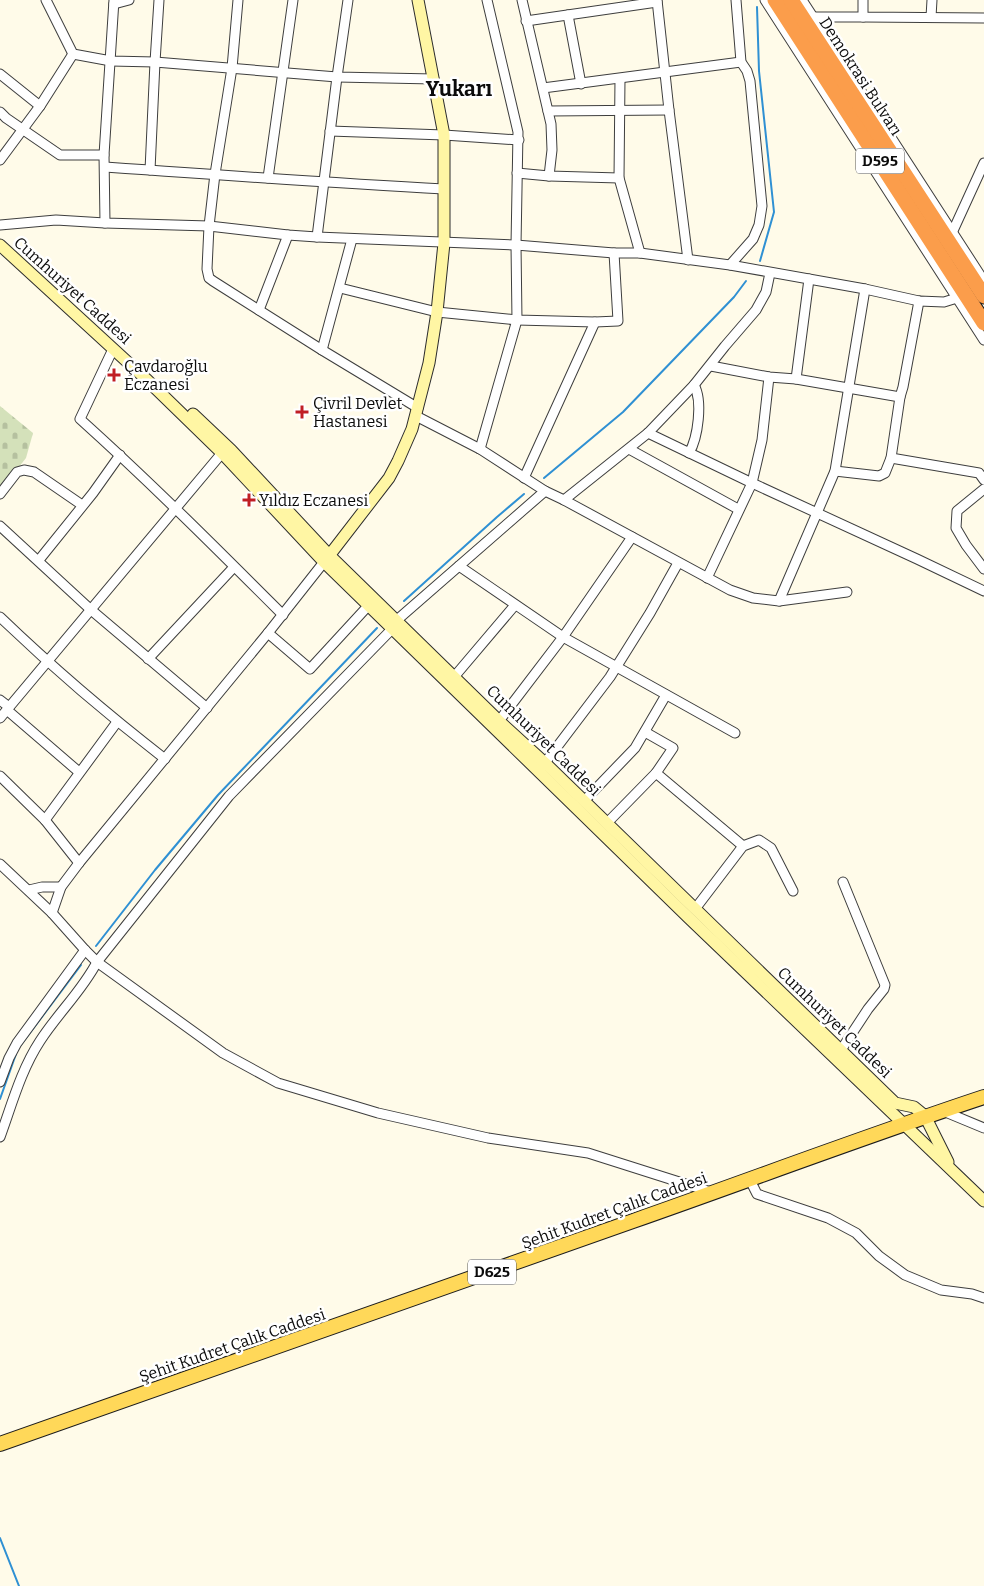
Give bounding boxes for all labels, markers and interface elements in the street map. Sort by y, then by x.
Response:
street label: Demokrasi Bulvarı [815,14,906,139]
district label: Yukarı [426,76,492,102]
road number: D595 [856,148,904,174]
street label: Cumhuriyet Caddesi [10,233,135,348]
place label: Çavdaroğlu Eczanesi [124,357,208,394]
marker: Çavdaroğlu Eczanesi [108,369,120,381]
place label: Çivril Devlet Hastanesi [313,394,403,431]
marker: Çivril Devlet Hastanesi [295,405,309,419]
place label: Yıldız Eczanesi [259,491,369,510]
marker: Yıldız Eczanesi [243,494,255,506]
street label: Cumhuriyet Caddesi [483,681,605,800]
street label: Cumhuriyet Caddesi [774,963,896,1082]
street label: Şehit Kudret Çalık Caddesi [519,1168,710,1253]
road number: D625 [468,1260,516,1284]
street label: Şehit Kudret Çalık Caddesi [136,1305,328,1386]

